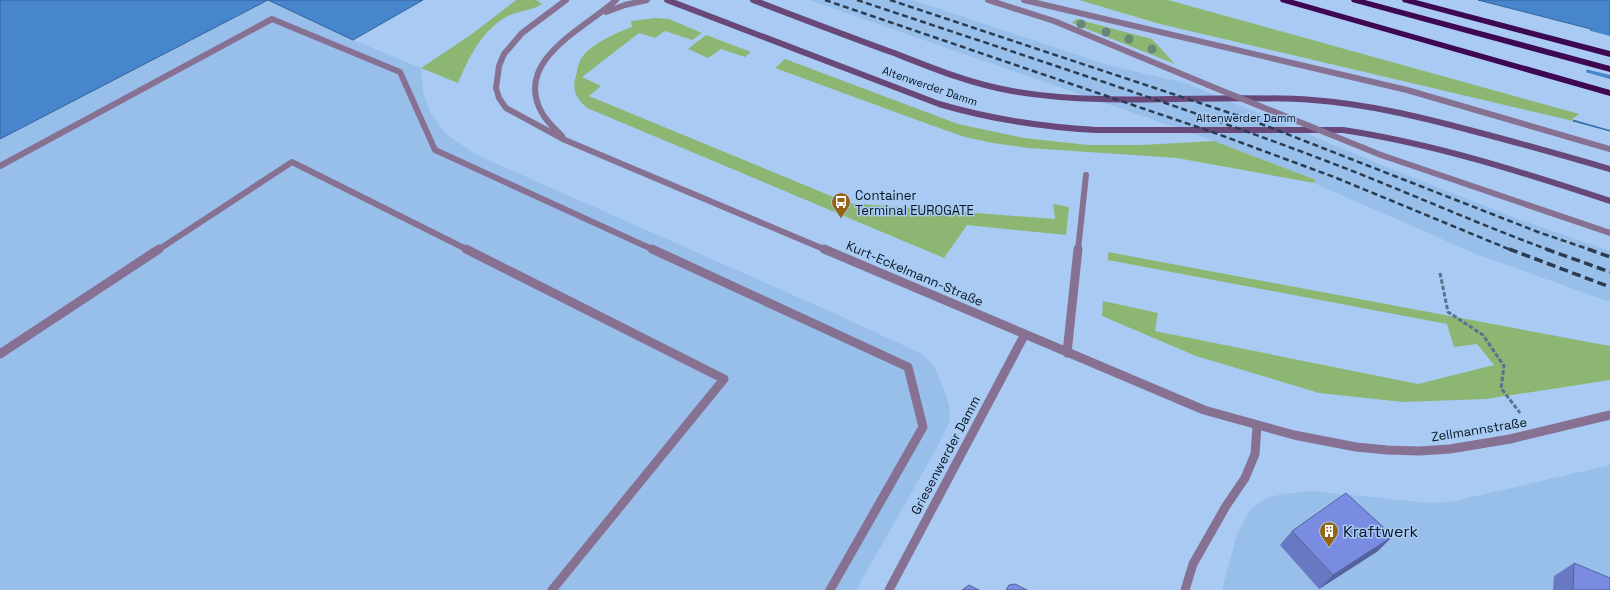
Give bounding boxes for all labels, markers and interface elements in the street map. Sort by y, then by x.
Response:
street label: Altenwerder Damm [880,63,980,109]
street label: Altenwerder Damm [1196,111,1296,125]
place label: Container Terminal EUROGATE [855,187,974,219]
bus stop icon: Container Terminal EUROGATE [830,191,852,219]
street label: Kurt-Eckelmann-Straße [844,237,986,310]
street label: Griesenwerder Damm [907,393,984,518]
street label: Zellmannstraße [1430,414,1528,445]
building icon: Kraftwerk [1318,520,1340,548]
place label: Kraftwerk [1343,521,1419,542]

